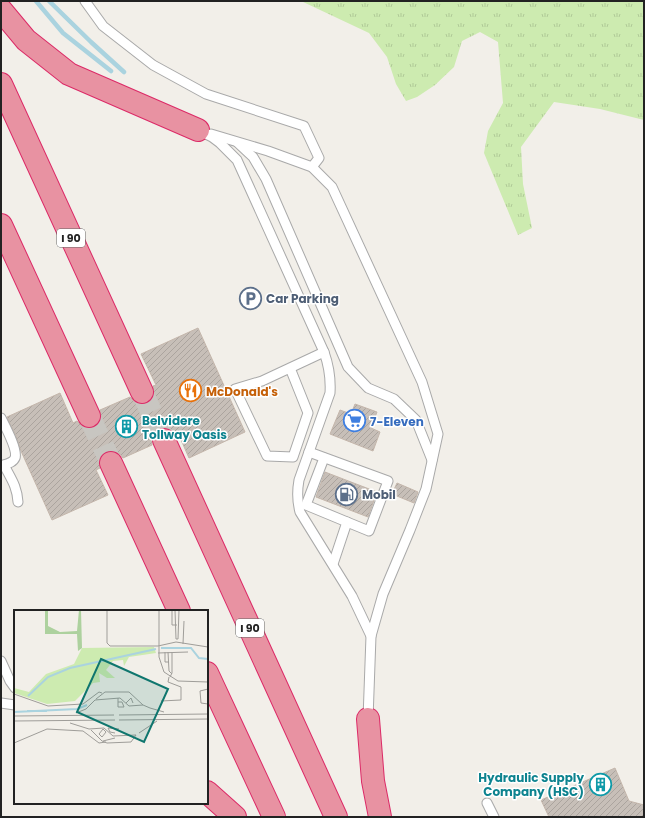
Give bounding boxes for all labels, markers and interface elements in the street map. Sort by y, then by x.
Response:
road number: I 90 [57,229,85,247]
parking icon: Car Parking [238,285,264,311]
place label: Car Parking [266,290,339,307]
restaurant icon: McDonald's [178,378,204,404]
place label: McDonald's [206,383,278,400]
supermarket icon: 7-Eleven [341,408,367,434]
place label: Belvidere Tollway Oasis [142,412,227,443]
place label: 7-Eleven [370,413,424,430]
building icon: Belvidere Tollway Oasis [114,414,140,440]
fuel station icon: Mobil [333,481,359,507]
place label: Mobil [362,486,396,503]
inset map [14,610,208,804]
road number: I 90 [236,619,264,637]
place label: Hydraulic Supply Company (HSC) [478,769,584,800]
building icon: Hydraulic Supply Company (HSC) [587,771,613,797]

